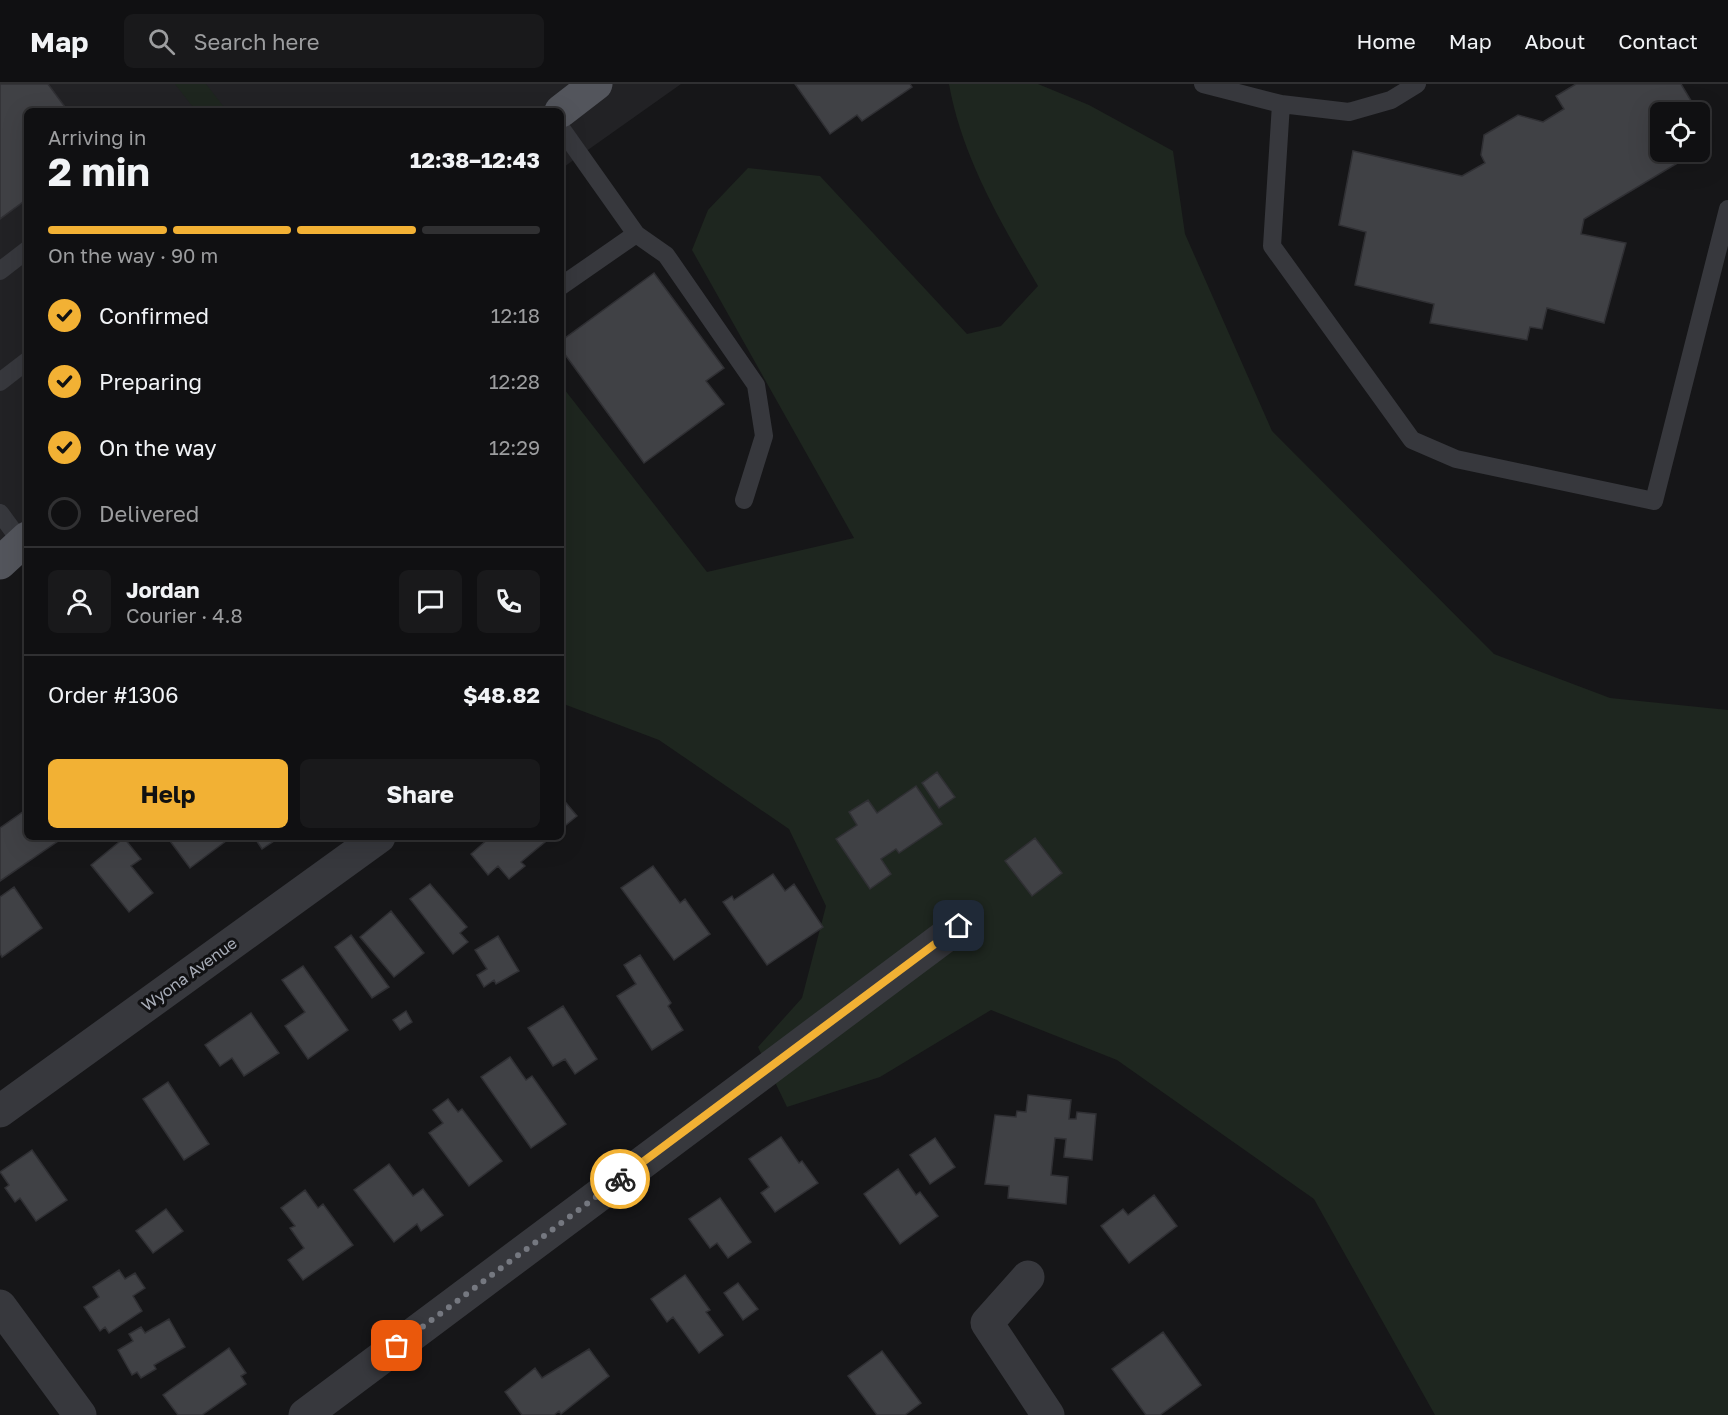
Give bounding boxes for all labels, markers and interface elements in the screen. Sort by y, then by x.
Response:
search box [124,14,544,68]
text: Map [30,25,88,58]
icon: search [145,25,178,58]
text: Search here [193,28,319,55]
text: Home [1356,28,1416,54]
text: Map [1449,28,1492,54]
text: About [1525,28,1585,54]
text: Contact [1618,28,1698,54]
map controls [1650,102,1710,162]
button: locate [1650,102,1710,162]
text: Arriving in [48,125,146,149]
text: 12:38–12:43 [410,146,540,173]
text: 2 min [48,148,150,195]
text: On the way · 90 m [48,243,218,267]
icon: check [48,299,81,332]
text: Confirmed [99,302,209,329]
text: 12:18 [491,303,540,327]
icon: check [48,365,81,398]
text: Preparing [99,368,202,395]
text: 12:28 [489,369,540,393]
icon: check [48,431,81,464]
text: On the way [99,434,217,461]
text: 12:29 [489,435,540,459]
text: Delivered [99,500,199,527]
button: person [48,570,111,633]
button: chat [399,570,462,633]
button: phone [477,570,540,633]
text: Jordan [126,576,200,603]
text: Courier · 4.8 [126,603,243,627]
text: Order #1306 [48,681,178,708]
text: $48.82 [463,681,540,708]
button: Help [48,759,288,828]
button: Share [300,759,540,828]
pin [933,900,984,951]
icon: home [942,909,975,942]
street label: Wyona Avenue [137,933,241,1015]
courier [590,1149,650,1209]
icon: bike [604,1163,637,1196]
pin [371,1320,422,1371]
icon: bag [380,1329,413,1362]

